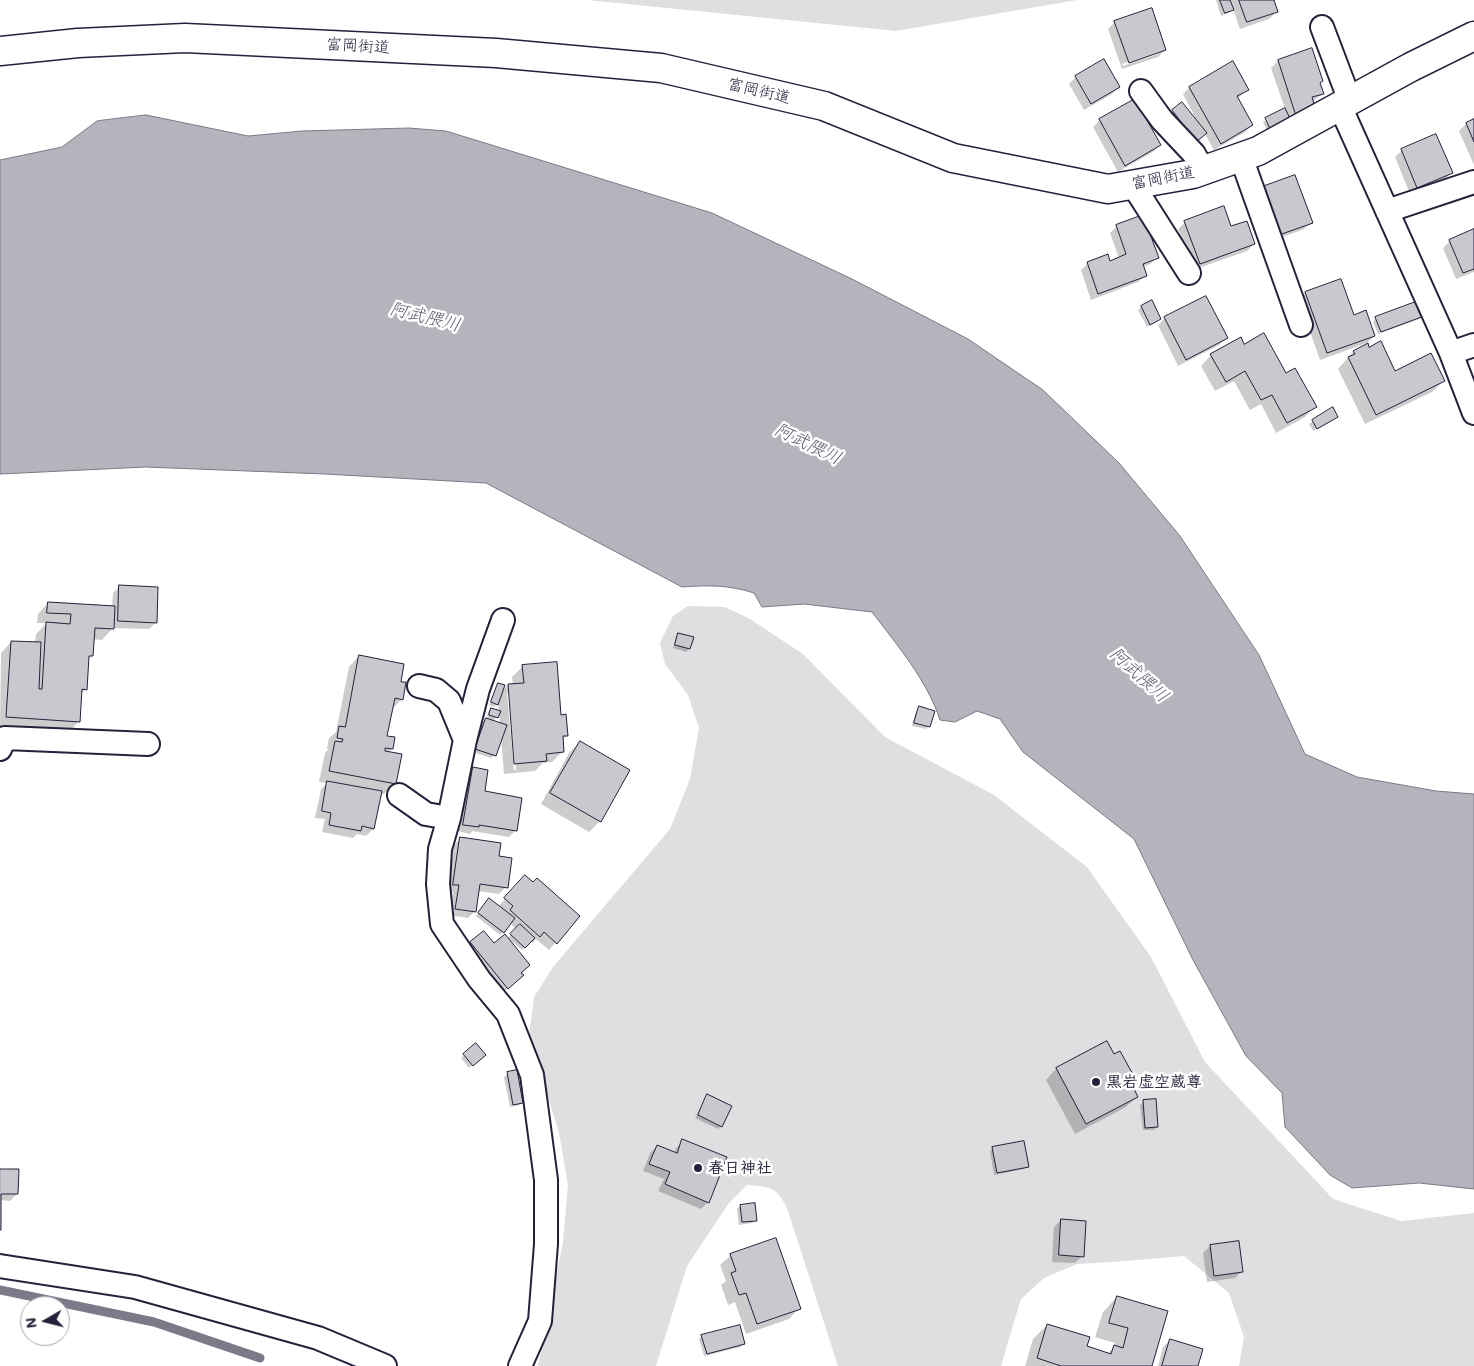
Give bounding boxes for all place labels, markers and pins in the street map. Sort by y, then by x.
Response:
place label: 黒岩虚空蔵尊 [1106,1072,1202,1092]
marker: 黒岩虚空蔵尊 [1090,1076,1102,1088]
place label: 春日神社 [708,1158,772,1178]
marker: 春日神社 [692,1162,704,1174]

